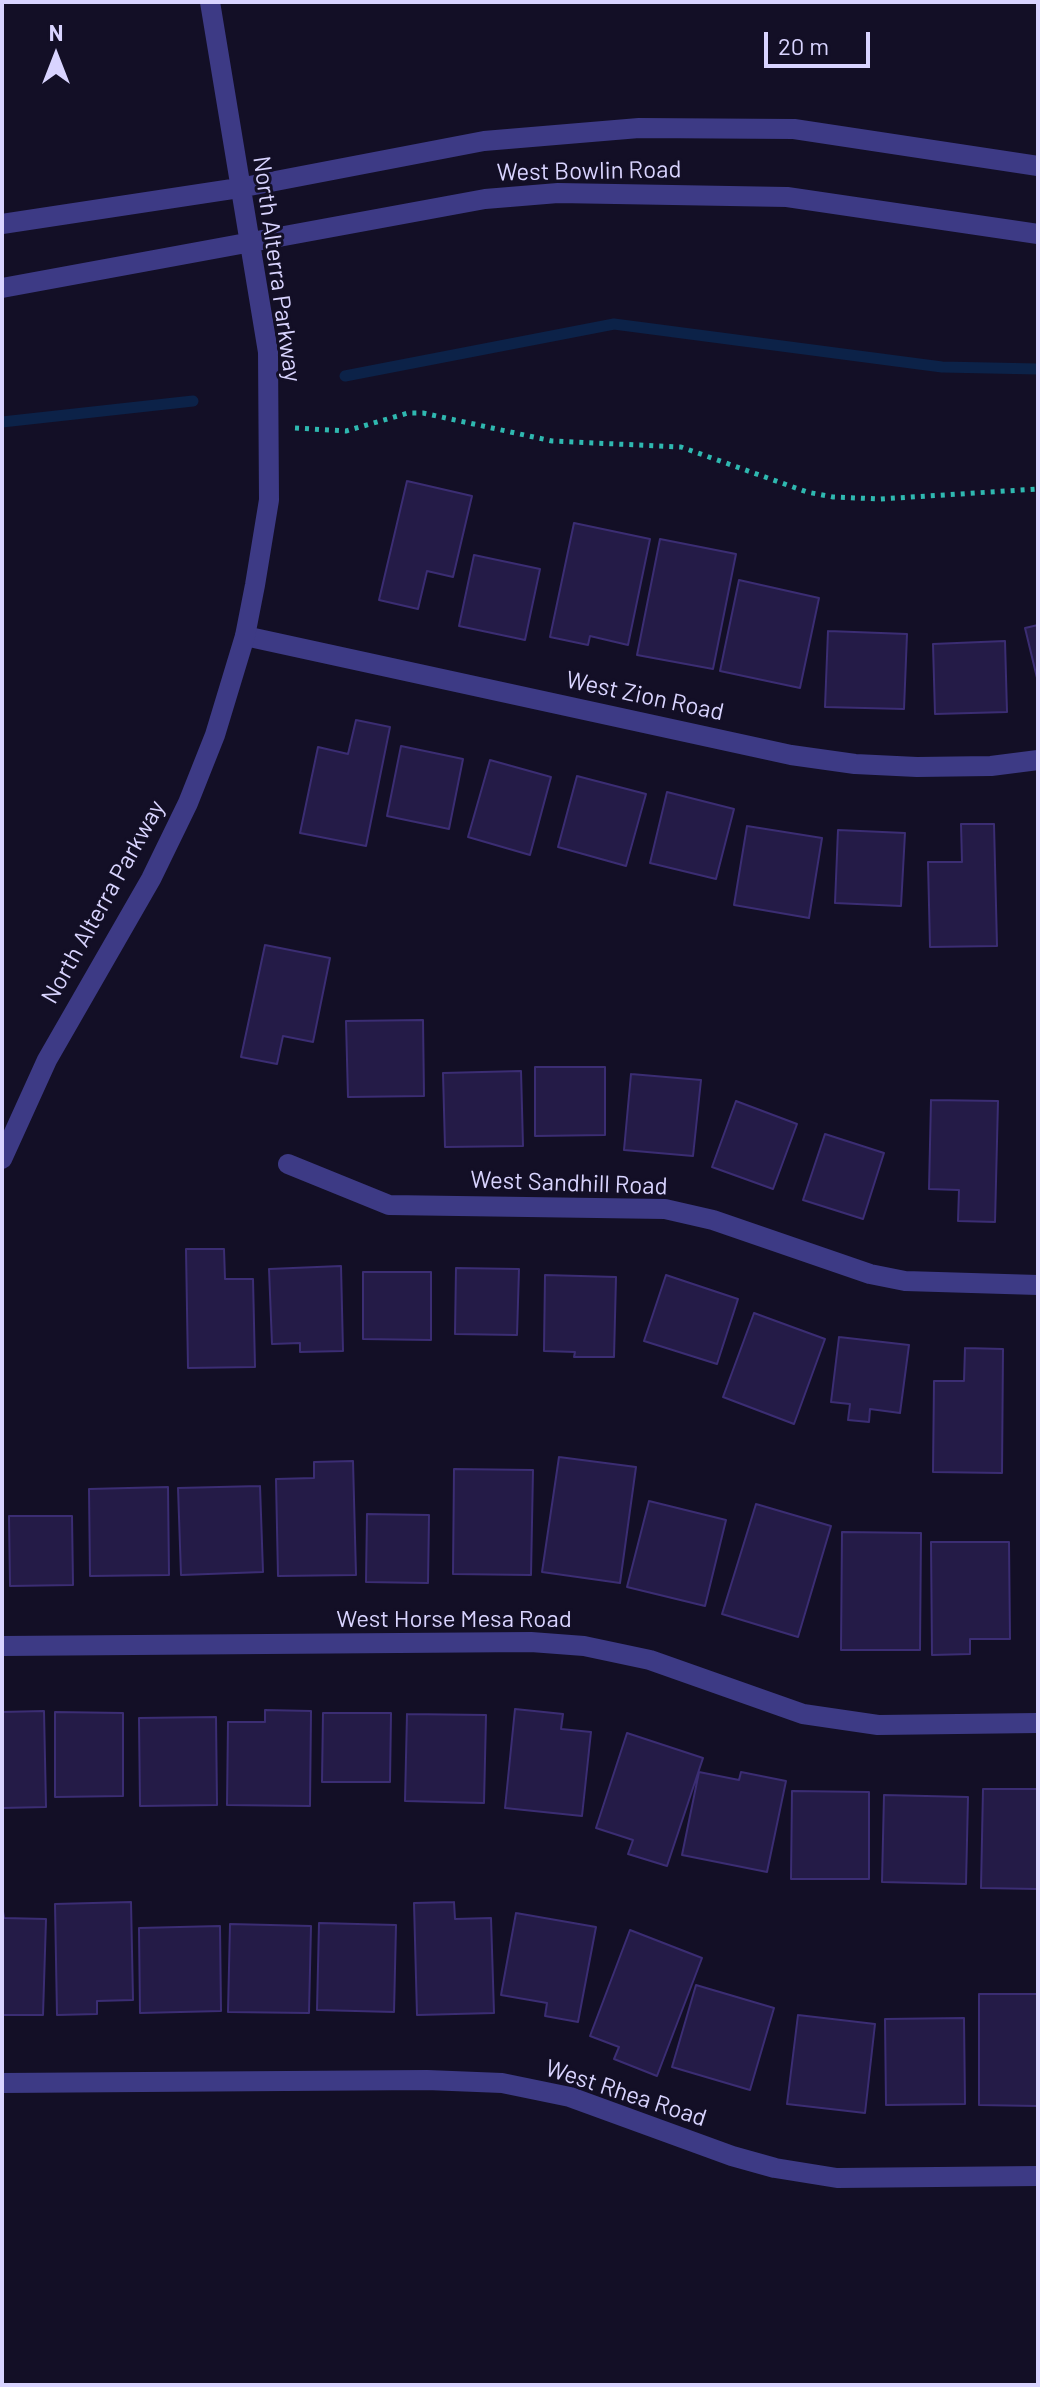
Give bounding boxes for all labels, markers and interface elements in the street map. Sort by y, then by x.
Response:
north arrow [16,16,96,96]
scale bar [768,16,874,66]
text: N [49,19,63,45]
text: 20 m [778,31,829,60]
street label: North Alterra Parkway [247,154,307,384]
street label: West Bowlin Road [496,155,682,187]
street label: West Zion Road [563,665,727,727]
street label: North Alterra Parkway [35,795,171,1009]
street label: West Sandhill Road [470,1165,668,1201]
street label: West Horse Mesa Road [336,1605,572,1633]
street label: West Rhea Road [542,2053,710,2133]

